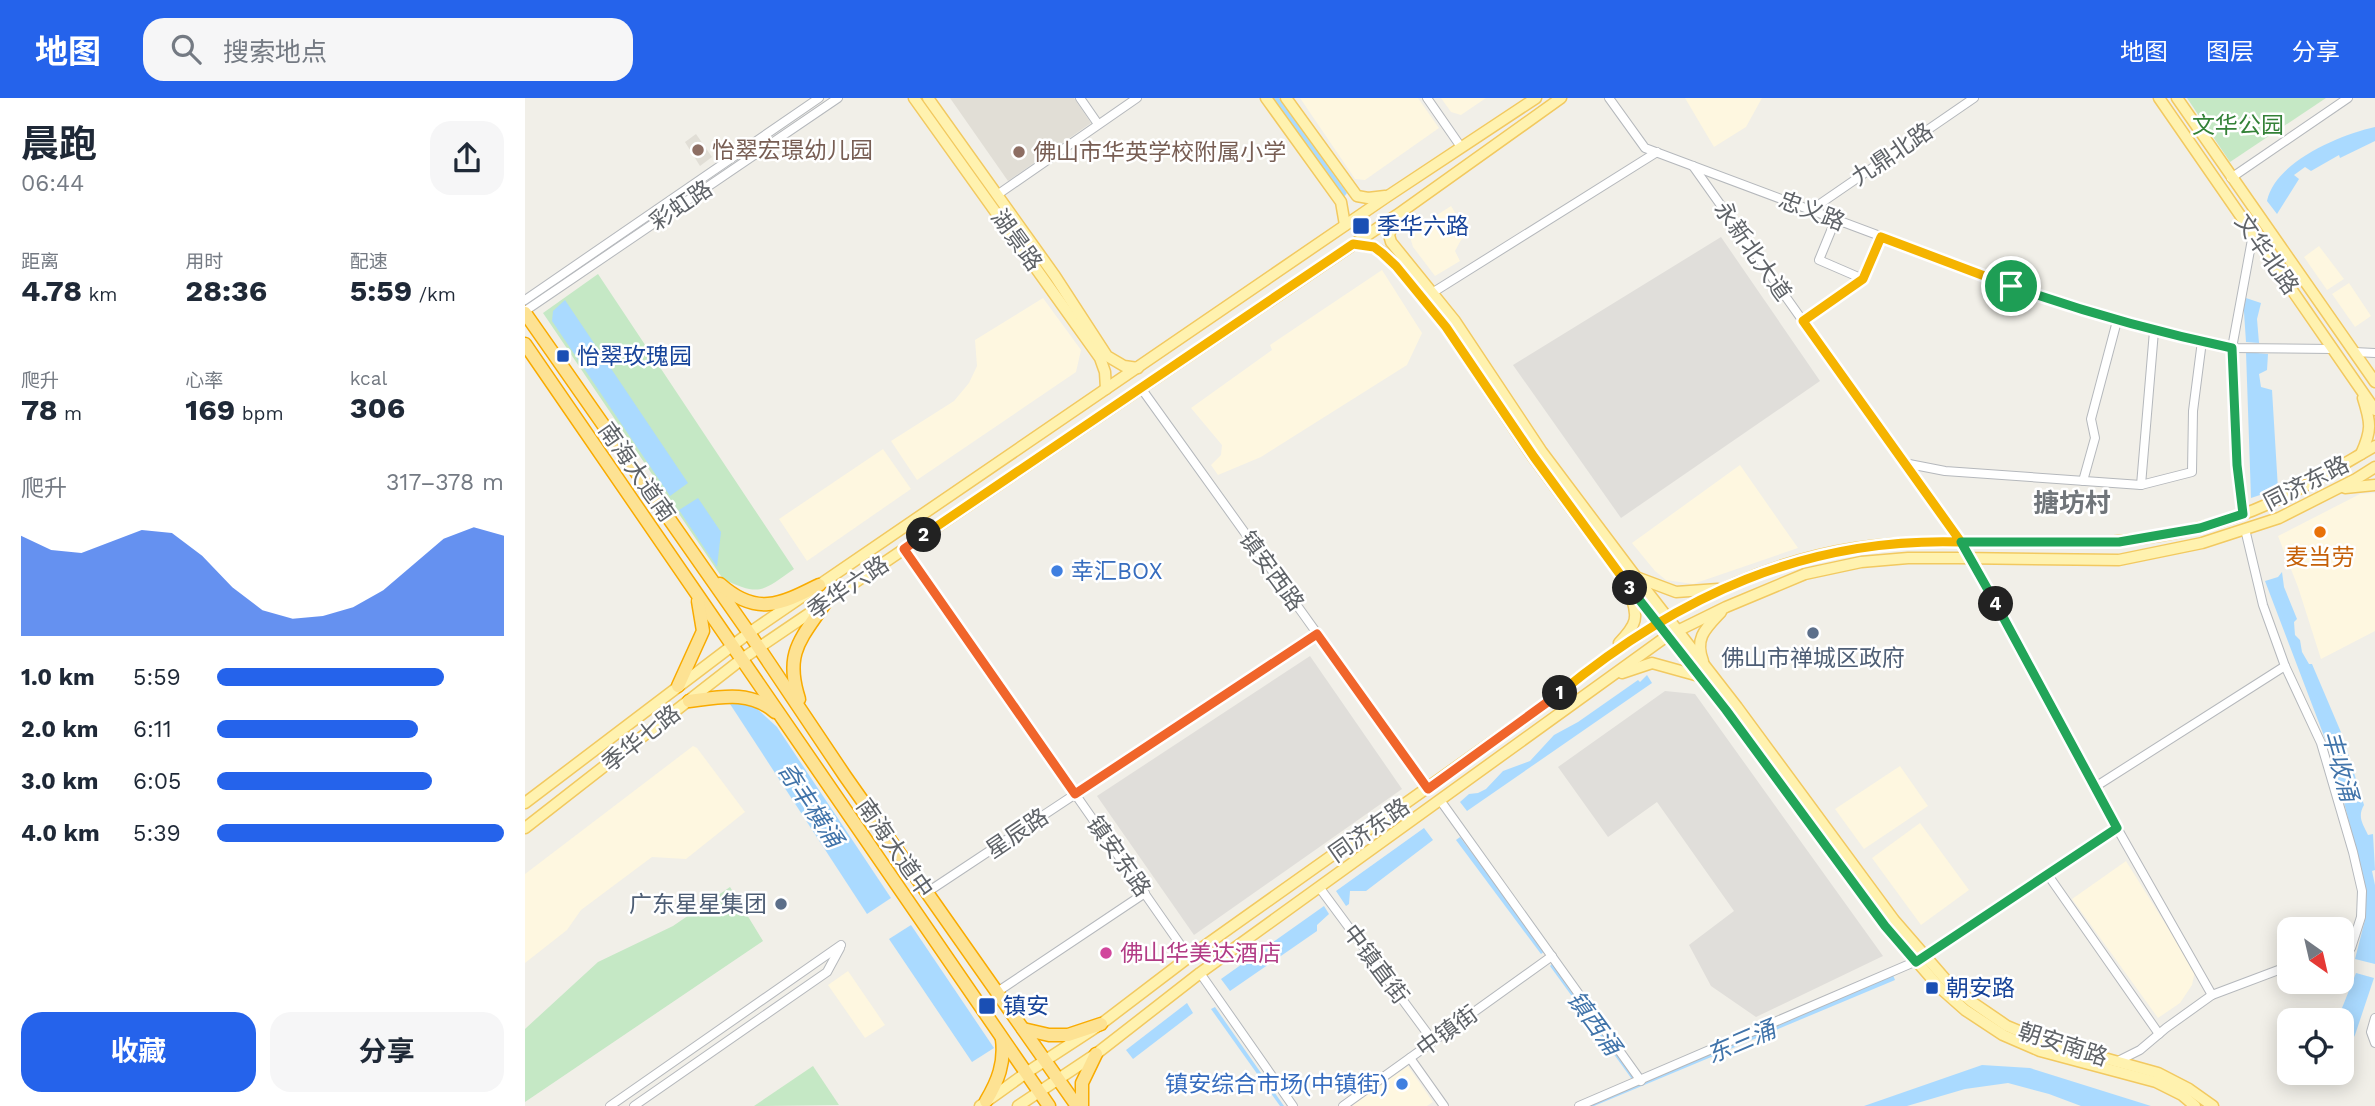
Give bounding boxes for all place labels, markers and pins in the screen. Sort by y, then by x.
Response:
place label: 怡翠宏璟幼儿园 [712,137,873,164]
place label: 佛山市华英学校附属小学 [1033,139,1286,166]
marker: 怡翠宏璟幼儿园 [690,142,706,158]
marker: 佛山市华英学校附属小学 [1011,144,1027,160]
place label: 季华六路 [1377,213,1469,240]
marker: 季华六路 [1351,216,1371,236]
pin [1981,256,2041,316]
place label: 怡翠玫瑰园 [577,343,692,370]
marker: 怡翠玫瑰园 [555,348,571,364]
pin: 2 [907,518,941,552]
marker: 麦当劳 [2312,524,2328,540]
place label: 麦当劳 [2286,544,2355,571]
place label: 幸汇BOX [1071,558,1163,585]
marker: 幸汇BOX [1049,563,1065,579]
pin: 3 [1613,570,1647,606]
pin: 4 [1979,587,2013,622]
marker: 佛山市禅城区政府 [1805,625,1821,641]
place label: 佛山市禅城区政府 [1721,645,1905,672]
pin: 1 [1543,676,1577,710]
place label: 广东星星集团 [629,891,767,918]
marker: 广东星星集团 [773,896,789,912]
place label: 佛山华美达酒店 [1120,940,1281,967]
marker: 佛山华美达酒店 [1098,945,1114,961]
place label: 朝安路 [1946,975,2015,1002]
marker: 朝安路 [1924,980,1940,996]
place label: 镇安 [1003,993,1049,1020]
marker: 镇安 [977,996,997,1016]
place label: 镇安综合市场(中镇街) [1165,1071,1388,1098]
marker: 镇安综合市场(中镇街) [1394,1076,1410,1092]

